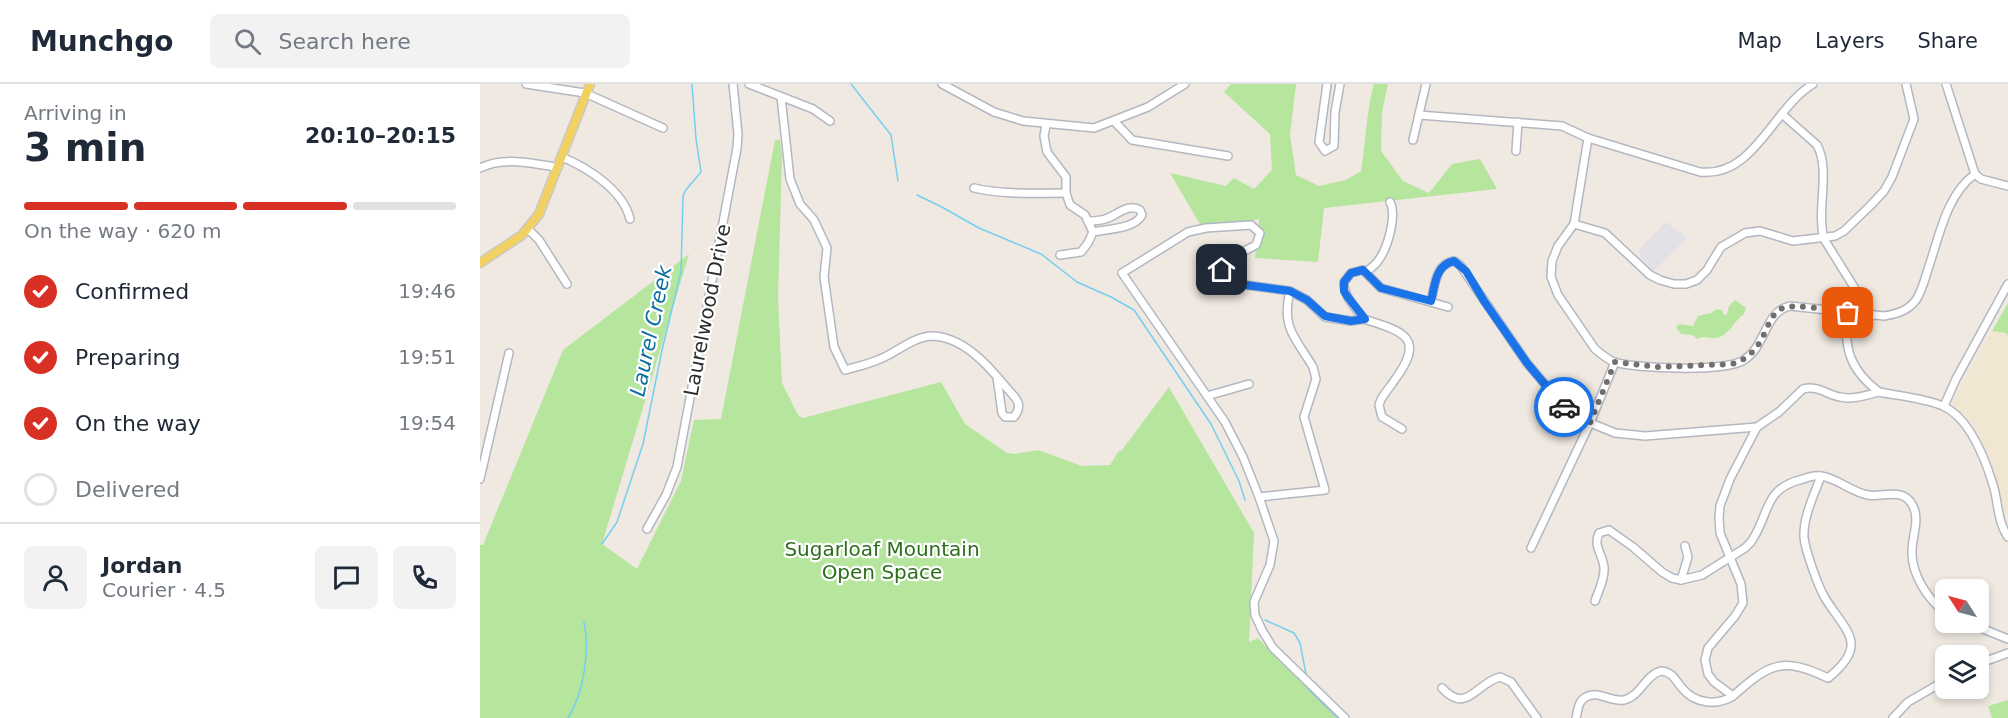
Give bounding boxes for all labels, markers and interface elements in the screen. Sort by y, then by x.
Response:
search box [210,14,630,68]
text: Munchgo [30,25,174,58]
icon: search [231,25,264,58]
text: Search here [279,29,411,54]
text: Map [1738,29,1782,53]
text: Layers [1815,29,1884,53]
text: Share [1917,29,1978,53]
text: Arriving in [24,101,127,125]
text: 20:10–20:15 [305,123,456,148]
text: 3 min [24,125,146,170]
text: On the way · 620 m [24,219,222,243]
street label: Laurelwood Drive [679,222,735,398]
pin [1196,244,1247,295]
icon: home [1205,253,1238,286]
water label: Laurel Creek [625,263,677,399]
icon: check [24,275,57,308]
text: Confirmed [75,279,189,304]
text: 19:46 [398,279,456,303]
pin [1822,287,1873,338]
icon: bag [1831,296,1864,329]
icon: check [24,341,57,374]
text: Preparing [75,345,181,370]
text: 19:51 [398,345,456,369]
courier [1534,377,1594,437]
icon: car [1548,391,1581,424]
icon: check [24,407,57,440]
text: On the way [75,411,201,436]
text: 19:54 [398,411,456,435]
text: Delivered [75,477,180,502]
park label: Sugarloaf Mountain Open Space [784,537,980,584]
button: person [24,546,87,609]
button: chat [315,546,378,609]
button: phone [393,546,456,609]
text: Jordan [102,553,182,578]
text: Courier · 4.5 [102,578,226,602]
north arrow [1935,579,1989,633]
map controls [1935,579,1989,699]
button: layers [1935,645,1989,699]

